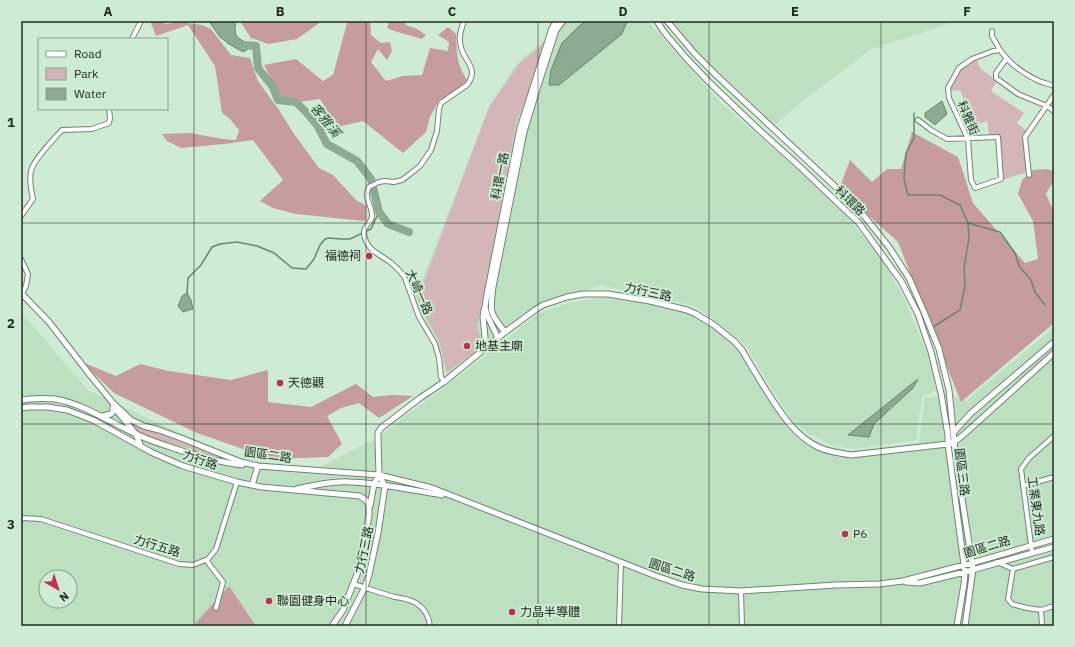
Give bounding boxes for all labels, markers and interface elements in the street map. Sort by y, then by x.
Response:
text: A [104,3,113,20]
text: B [276,3,285,20]
text: C [448,3,457,20]
text: D [618,3,628,20]
text: E [791,3,799,20]
text: F [963,3,971,20]
legend [38,38,168,110]
text: Road [74,46,102,61]
text: Park [74,66,99,81]
text: Water [74,86,107,101]
street label: 科雅街 [955,98,982,137]
water label: 客雅溪 [307,100,346,142]
text: 1 [7,114,15,131]
street label: 科環一路 [488,151,511,201]
street label: 科環路 [832,183,869,219]
place label: 福德祠 [325,248,361,263]
marker: 福德祠 [364,251,374,261]
street label: 大崎一路 [403,267,436,317]
street label: 力行三路 [623,279,673,304]
text: 2 [7,315,15,332]
place label: 地基主廟 [475,338,523,353]
marker: 地基主廟 [462,341,472,351]
place label: 天德觀 [288,375,324,390]
marker: 天德觀 [275,378,285,388]
street label: 園區二路 [243,444,293,465]
street label: 力行路 [181,447,220,472]
street label: 園區三路 [952,447,973,497]
street label: 工業東九路 [1025,475,1048,537]
text: 3 [7,516,15,533]
street label: 力行三路 [351,525,376,575]
place label: P6 [853,526,867,541]
marker: P6 [840,529,850,539]
street label: 力行五路 [132,531,182,560]
street label: 園區二路 [962,532,1012,561]
street label: 園區二路 [647,555,697,584]
north arrow [38,569,78,609]
text: N [57,589,72,605]
place label: 聯園健身中心 [277,593,349,608]
marker: 聯園健身中心 [264,596,274,606]
place label: 力晶半導體 [520,604,580,619]
marker: 力晶半導體 [507,607,517,617]

